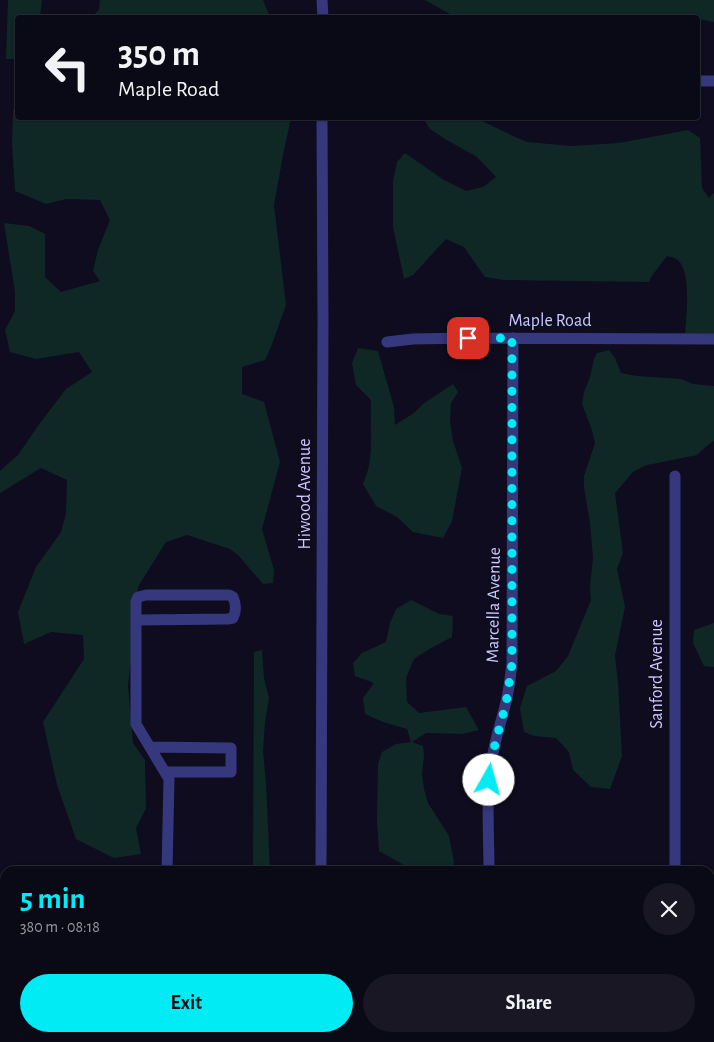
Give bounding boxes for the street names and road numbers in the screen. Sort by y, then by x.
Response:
street label: Maple Road [508,312,592,330]
street label: Hiwood Avenue [296,439,314,549]
street label: Marcella Avenue [484,547,504,663]
street label: Sanford Avenue [648,619,666,729]

